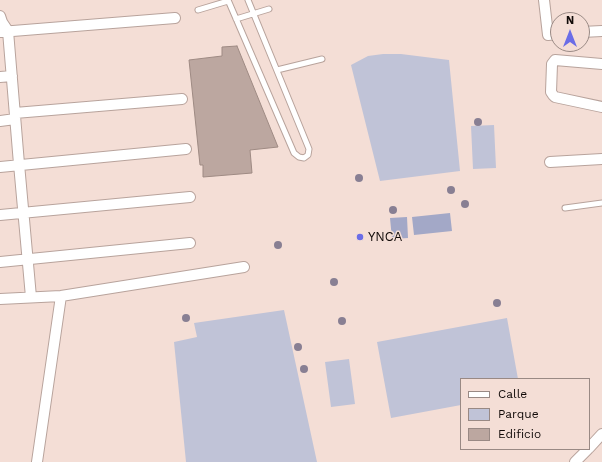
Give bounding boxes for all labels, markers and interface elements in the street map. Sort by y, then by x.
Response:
north arrow [550,12,590,52]
text: N [566,14,574,27]
place label: YNCA [368,229,402,245]
marker: YNCA [355,232,365,242]
legend [460,378,590,450]
text: Calle [498,387,527,401]
text: Parque [498,407,539,421]
text: Edificio [498,427,541,441]

